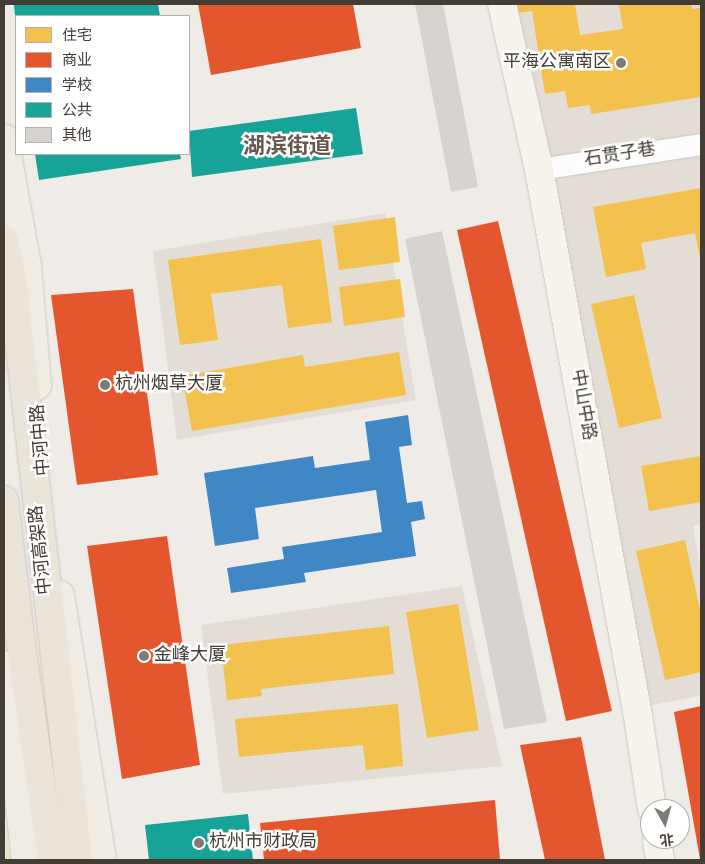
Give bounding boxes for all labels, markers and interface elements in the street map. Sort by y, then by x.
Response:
legend [15,15,190,155]
text: 住宅 [62,27,92,46]
text: 商业 [62,52,92,71]
place label: 平海公寓南区 [503,52,611,74]
marker: 平海公寓南区 [615,57,627,69]
text: 学校 [62,77,92,96]
text: 公共 [62,102,92,121]
text: 其他 [62,127,92,146]
district label: 湖滨街道 [243,135,331,161]
street label: 石贯子巷 [583,140,657,172]
street label: 中山中路 [565,368,599,442]
place label: 杭州烟草大厦 [115,374,223,396]
marker: 杭州烟草大厦 [99,379,111,391]
street label: 中河中路 [28,403,56,477]
street label: 中河高架路 [27,504,57,596]
place label: 金峰大厦 [154,645,226,667]
marker: 金峰大厦 [138,650,150,662]
north arrow [640,799,690,849]
text: 北 [659,829,675,848]
place label: 杭州市财政局 [209,832,317,854]
marker: 杭州市财政局 [193,837,205,849]

